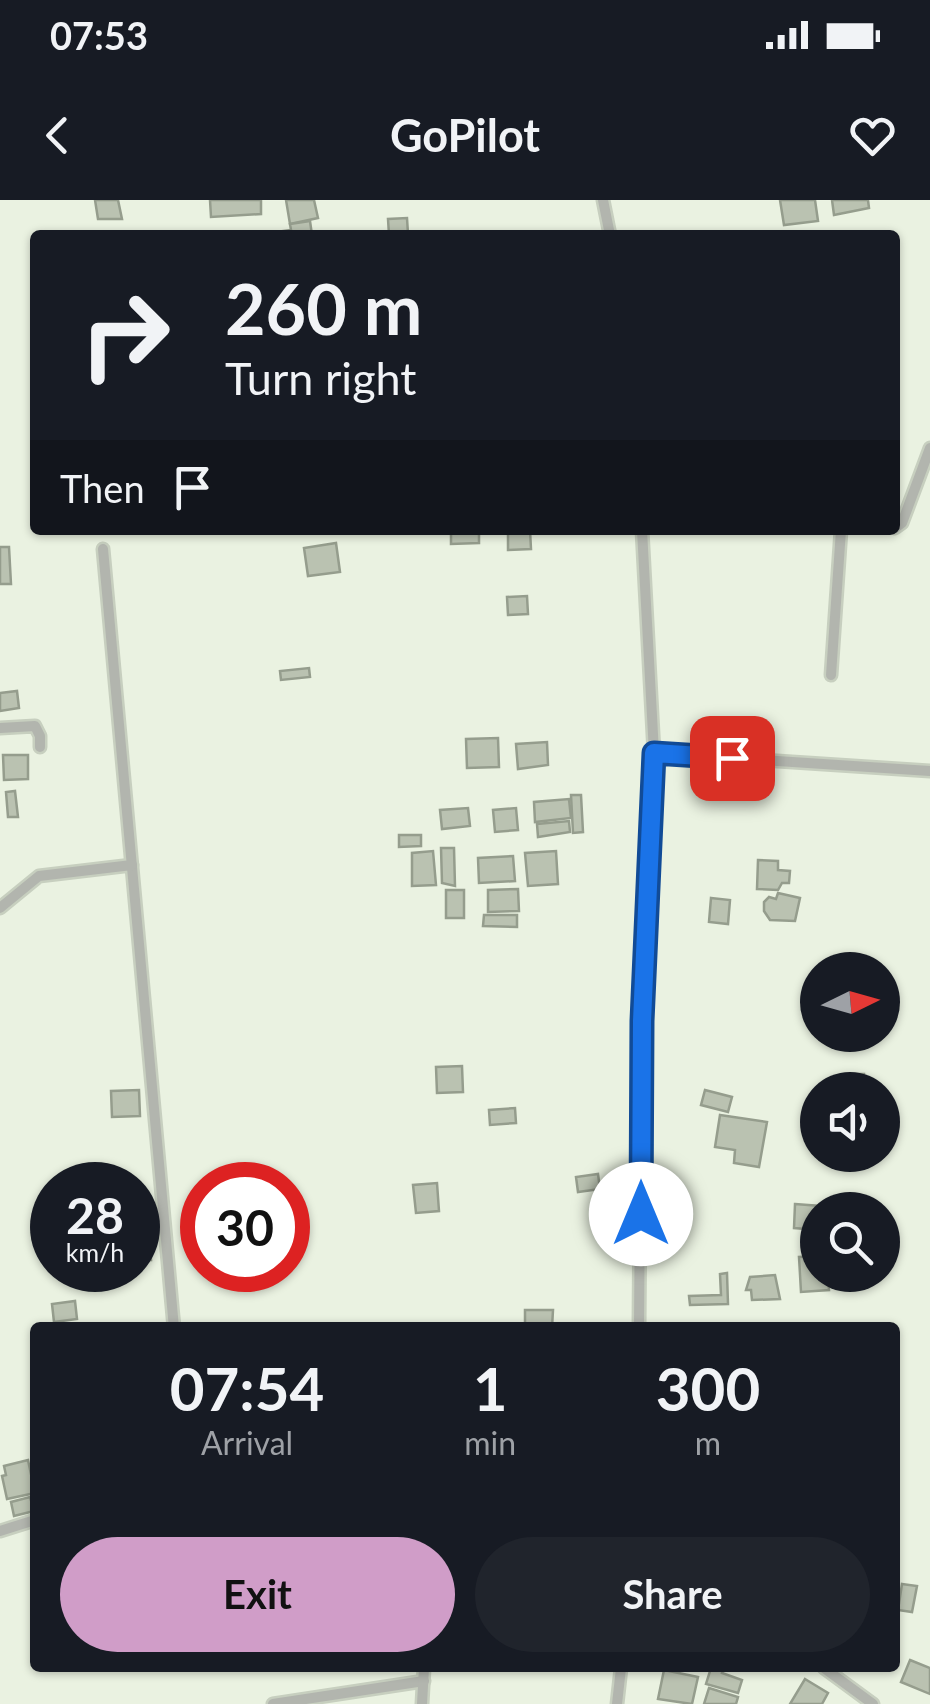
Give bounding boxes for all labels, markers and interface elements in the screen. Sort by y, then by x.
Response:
text: 07:53 [50,12,148,58]
icon: back [30,108,85,163]
text: GoPilot [390,108,540,162]
icon: heart [845,108,900,163]
text: 260 m [225,266,422,350]
icon: right [60,270,190,400]
text: Turn right [225,351,416,405]
icon: arrive [165,460,220,515]
text: Then [60,465,145,511]
pin [690,716,775,801]
icon: arrive [705,731,760,786]
north arrow [800,952,900,1052]
map controls [800,952,900,1292]
button: sound [800,1072,900,1172]
speed limit sign: 30 [180,1162,310,1292]
position arrow [589,1162,693,1266]
text: 28 [66,1185,124,1245]
button: search [800,1192,900,1292]
text: km/h [66,1237,124,1267]
text: 07:54 [170,1352,324,1424]
text: 1 [473,1352,508,1424]
text: 300 [656,1352,760,1424]
text: Arrival [201,1423,293,1462]
text: min [464,1423,516,1462]
text: m [695,1423,721,1462]
button: Exit [60,1537,455,1652]
button: Share [475,1537,870,1652]

